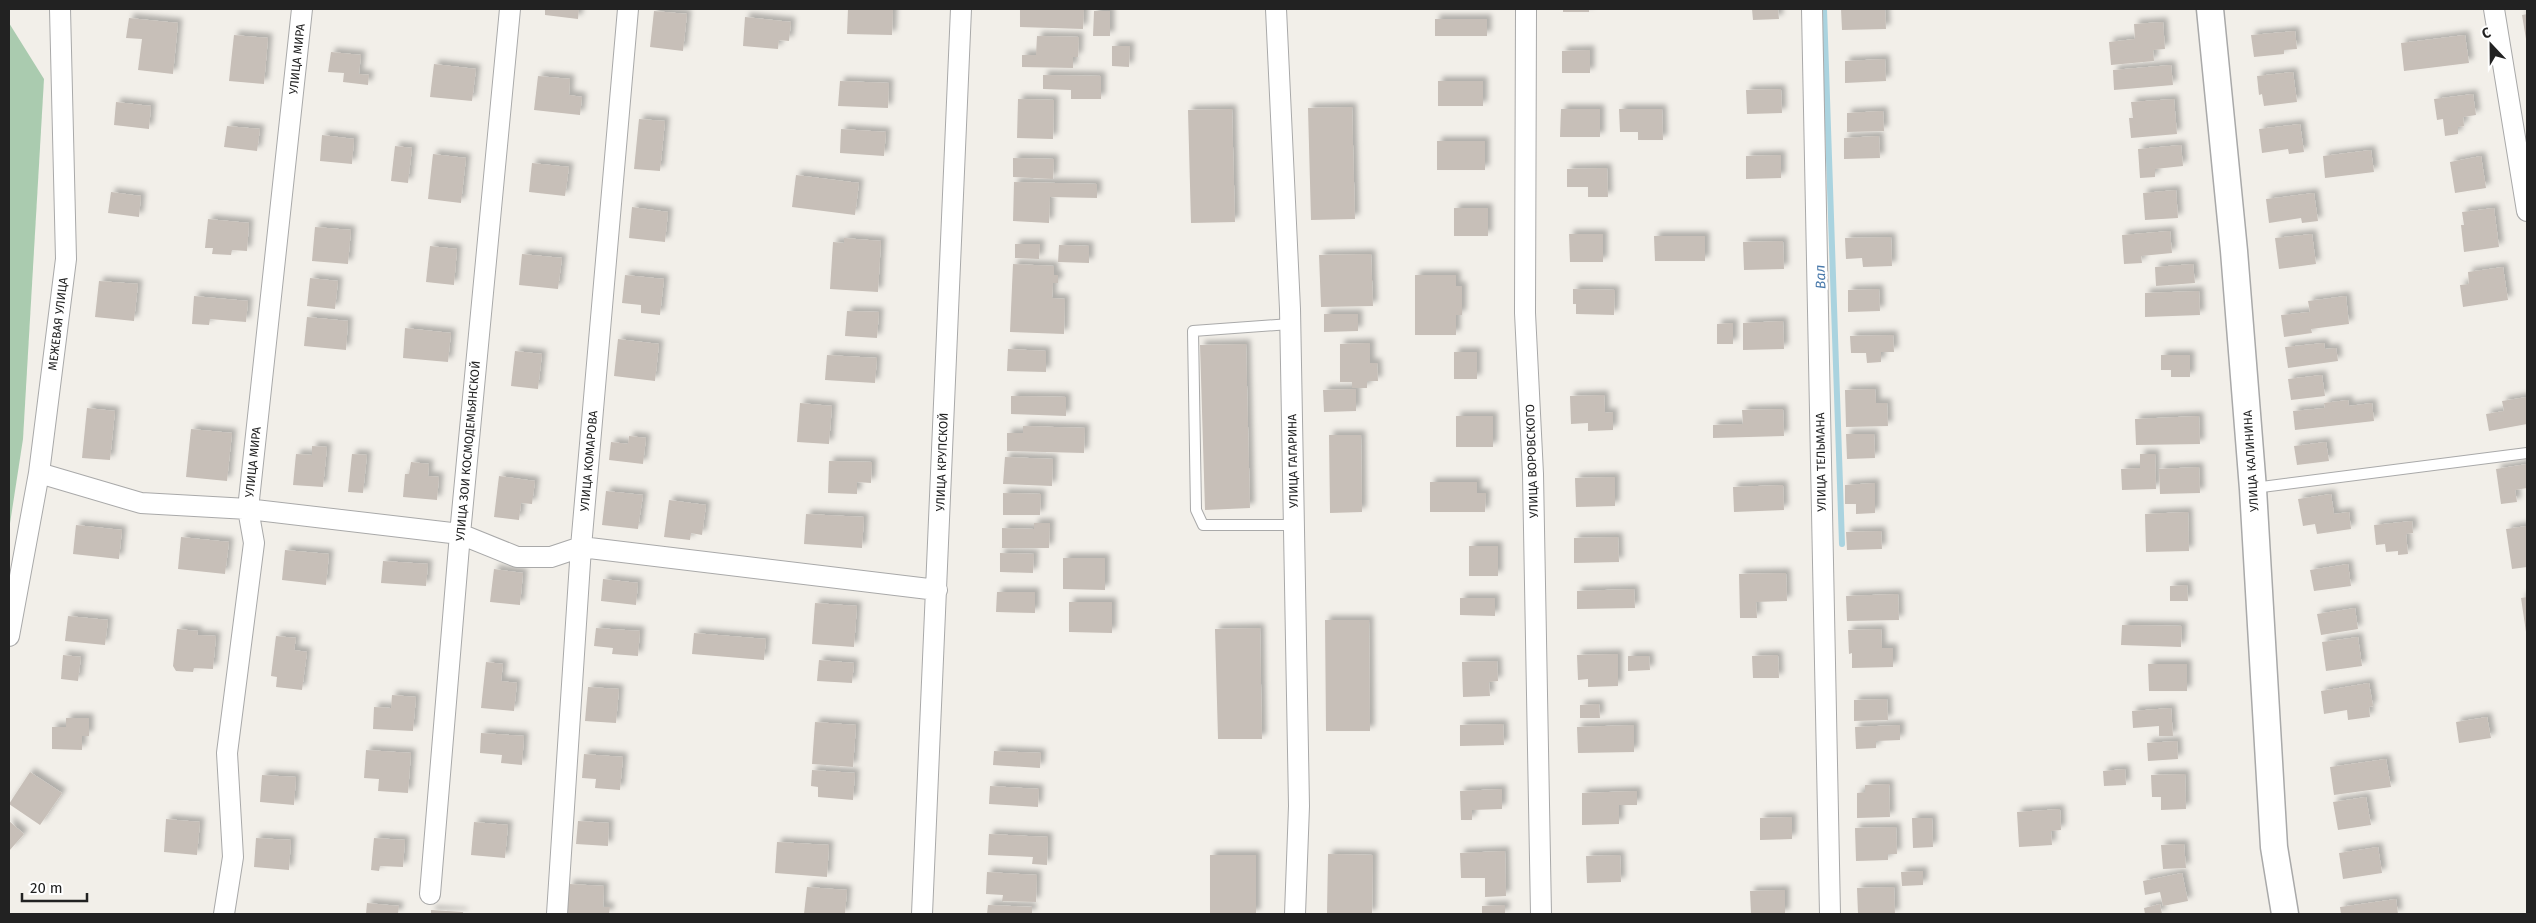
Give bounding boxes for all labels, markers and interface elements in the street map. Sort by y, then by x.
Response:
north arrow [2466,20,2516,70]
street label: УЛИЦА МИРА [286,23,308,95]
text: С [2479,24,2493,43]
water label: Вал [1812,264,1829,289]
street label: МЕЖЕВАЯ УЛИЦА [45,276,71,371]
street label: УЛИЦА ЗОИ КОСМОДЕМЬЯНСКОЙ [452,360,483,542]
street label: УЛИЦА ВОРОВСКОГО [1523,404,1541,518]
street label: УЛИЦА КОМАРОВА [578,410,600,512]
street label: УЛИЦА КАЛИНИНА [2240,410,2262,512]
street label: УЛИЦА КРУПСКОЙ [932,412,951,512]
street label: УЛИЦА ТЕЛЬМАНА [1813,412,1829,512]
street label: УЛИЦА ГАГАРИНА [1285,414,1301,508]
street label: УЛИЦА МИРА [242,426,264,498]
scale bar [22,870,88,902]
text: 20 m [30,879,63,897]

